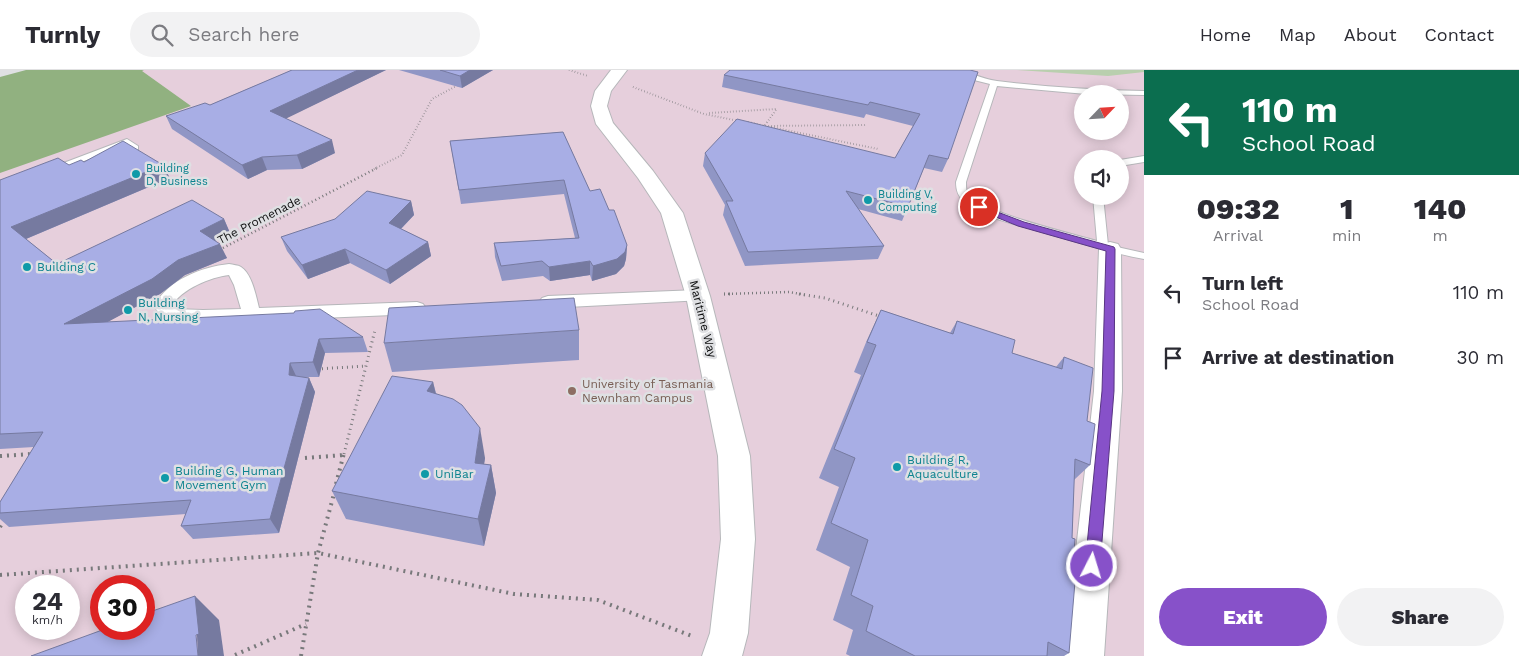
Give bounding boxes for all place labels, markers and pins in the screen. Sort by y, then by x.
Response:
place label: Building D, Business [146,162,208,188]
marker: Building D, Business [130,168,142,180]
pin [958,186,1000,228]
place label: Building V, Computing [878,188,937,214]
marker: Building V, Computing [862,194,874,206]
place label: Building C [37,260,96,274]
marker: Building C [21,261,33,273]
place label: Building N, Nursing [138,296,199,324]
marker: Building N, Nursing [122,304,134,316]
place label: University of Tasmania Newnham Campus [582,377,713,405]
marker: University of Tasmania Newnham Campus [566,385,578,397]
place label: Building R, Aquaculture [907,453,978,481]
marker: Building R, Aquaculture [891,461,903,473]
place label: Building G, Human Movement Gym [175,464,283,492]
place label: UniBar [435,467,474,481]
marker: UniBar [419,468,431,480]
marker: Building G, Human Movement Gym [159,472,171,484]

